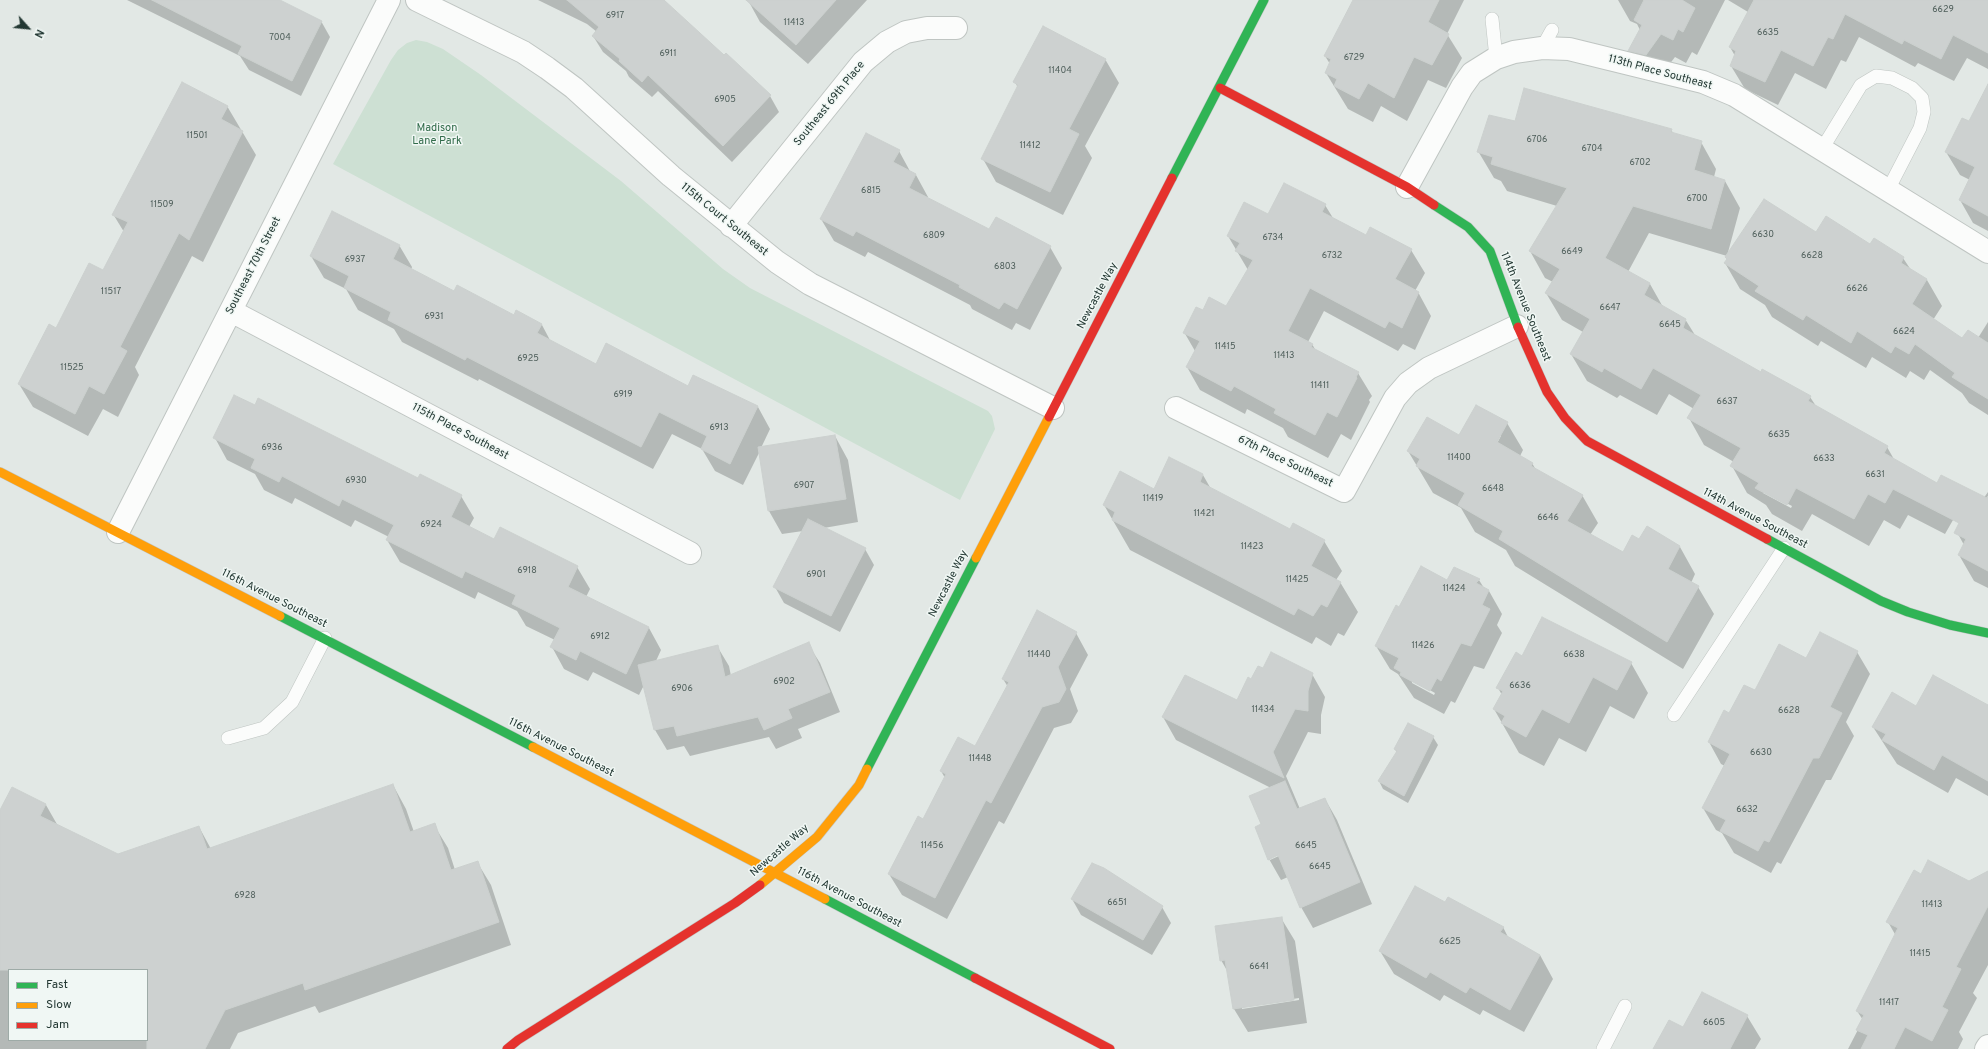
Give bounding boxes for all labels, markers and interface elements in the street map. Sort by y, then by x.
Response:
house number: 6629 [1932,5,1954,15]
north arrow [8,8,48,48]
house number: 6917 [606,11,624,21]
house number: 11413 [784,18,804,28]
text: N [31,27,47,40]
house number: 6635 [1757,28,1779,38]
house number: 7004 [269,33,291,43]
house number: 6911 [659,49,677,59]
house number: 6729 [1344,53,1364,63]
street label: 113th Place Southeast [1607,53,1713,93]
street label: Southeast 69th Place [792,59,868,149]
house number: 11404 [1048,66,1072,76]
house number: 6905 [714,95,736,105]
park label: Madison Lane Park [412,122,462,148]
house number: 11501 [186,131,208,141]
house number: 6706 [1527,135,1547,145]
house number: 11412 [1020,141,1040,151]
house number: 6704 [1582,144,1602,154]
house number: 6702 [1630,158,1650,168]
street label: 115th Court Southeast [678,181,770,259]
house number: 6815 [861,186,881,196]
house number: 6700 [1686,194,1708,204]
house number: 11509 [150,200,174,210]
street label: Southeast 70th Street [224,215,284,317]
house number: 6630 [1752,230,1774,240]
house number: 6809 [923,231,945,241]
house number: 6734 [1263,233,1283,243]
house number: 6649 [1561,247,1583,257]
street label: 114th Avenue Southeast [1497,250,1553,364]
house number: 6732 [1322,251,1342,261]
house number: 6628 [1801,251,1823,261]
house number: 6937 [345,255,365,265]
street label: Newcastle Way [1075,260,1121,332]
house number: 6803 [994,262,1016,272]
house number: 6626 [1846,284,1868,294]
house number: 11517 [101,287,121,297]
house number: 6647 [1600,303,1620,313]
house number: 6931 [424,312,444,322]
house number: 6645 [1659,320,1681,330]
house number: 6624 [1893,327,1915,337]
house number: 11415 [1214,342,1236,352]
house number: 11413 [1274,351,1294,361]
house number: 6925 [517,354,539,364]
house number: 11525 [60,363,84,373]
house number: 11411 [1311,381,1329,391]
house number: 6919 [613,390,633,400]
house number: 6637 [1717,397,1737,407]
street label: 115th Place Southeast [409,401,511,463]
house number: 6913 [709,423,729,433]
house number: 6635 [1768,430,1790,440]
street label: 67th Place Southeast [1235,433,1335,491]
house number: 6936 [261,443,283,453]
house number: 11400 [1447,453,1471,463]
house number: 6633 [1813,454,1835,464]
house number: 6631 [1865,470,1885,480]
house number: 6930 [345,476,367,486]
house number: 6907 [794,481,814,491]
house number: 6648 [1482,484,1504,494]
street label: 114th Avenue Southeast [1700,486,1810,552]
house number: 11419 [1143,494,1163,504]
house number: 11421 [1194,509,1214,519]
house number: 6646 [1537,513,1559,523]
house number: 6924 [420,520,442,530]
house number: 11423 [1240,542,1264,552]
street label: Newcastle Way [926,548,972,620]
house number: 6918 [517,566,537,576]
street label: 116th Avenue Southeast [219,567,329,631]
house number: 6901 [806,570,826,580]
house number: 11425 [1285,575,1309,585]
house number: 11424 [1442,584,1466,594]
house number: 6912 [590,632,610,642]
house number: 11426 [1411,641,1435,651]
house number: 11440 [1027,650,1051,660]
house number: 6638 [1563,650,1585,660]
house number: 6902 [773,677,795,687]
house number: 6636 [1509,681,1531,691]
house number: 6906 [671,684,693,694]
house number: 11434 [1251,705,1275,715]
house number: 6628 [1778,706,1800,716]
street label: 116th Avenue Southeast [506,716,616,780]
house number: 6630 [1750,748,1772,758]
house number: 11448 [968,754,992,764]
house number: 6632 [1736,805,1758,815]
street label: Newcastle Way [748,822,812,880]
house number: 11456 [920,841,944,851]
house number: 6645 [1295,841,1317,851]
house number: 6645 [1309,862,1331,872]
street label: 116th Avenue Southeast [794,865,904,931]
house number: 6928 [234,891,256,901]
house number: 6651 [1107,898,1127,908]
house number: 11413 [1922,900,1942,910]
house number: 6625 [1439,937,1461,947]
house number: 11415 [1909,949,1931,959]
house number: 6641 [1249,962,1269,972]
legend [8,969,148,1041]
text: Fast [46,977,68,993]
text: Slow [46,997,72,1013]
house number: 11417 [1879,998,1899,1008]
text: Jam [46,1017,69,1033]
house number: 6605 [1703,1018,1725,1028]

